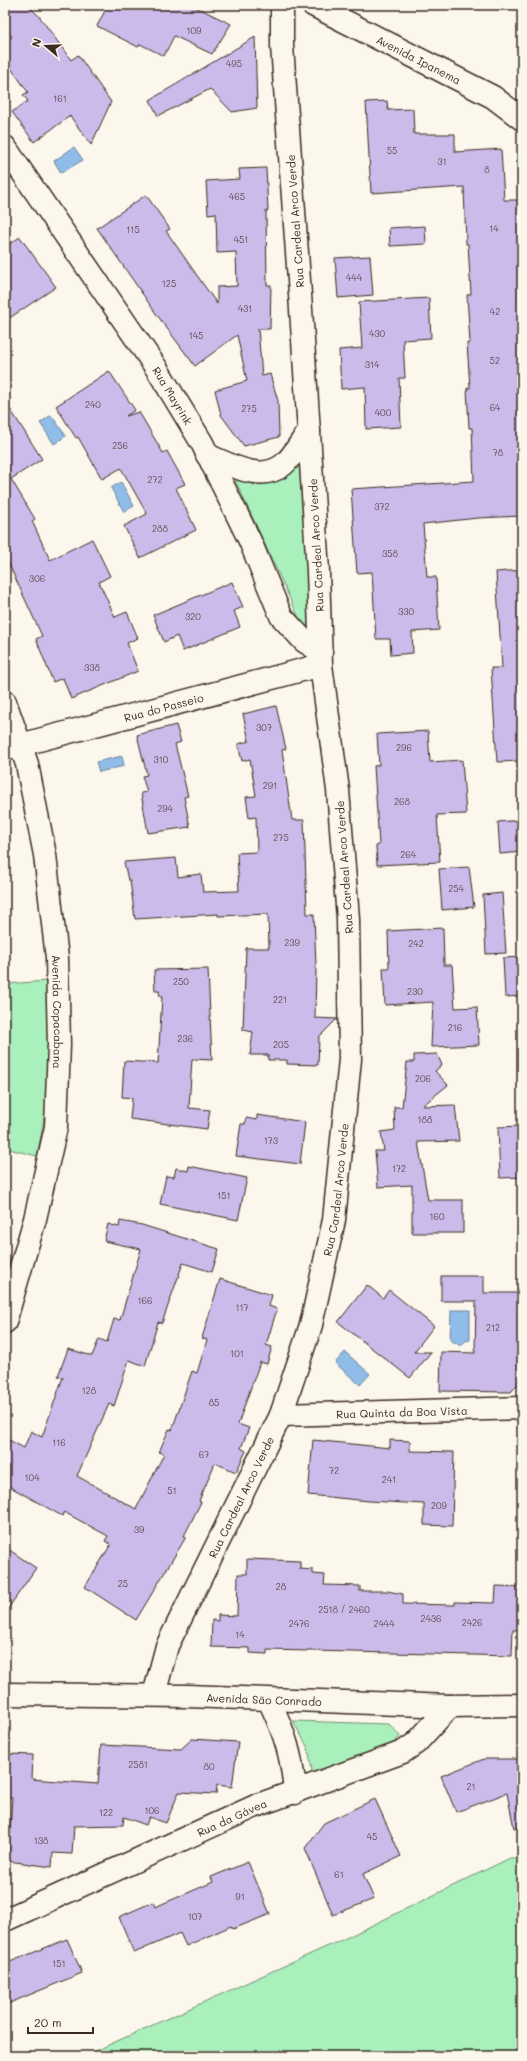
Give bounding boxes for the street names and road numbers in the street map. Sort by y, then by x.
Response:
street label: Avenida Ipanema [374,31,464,87]
street label: Rua Cardeal Arco Verde [283,154,307,288]
street label: Rua Mayrink [150,363,197,428]
street label: Rua Cardeal Arco Verde [305,478,327,612]
street label: Rua do Passeio [122,689,205,725]
street label: Rua Cardeal Arco Verde [332,800,356,934]
street label: Avenida Copacabana [49,954,67,1069]
street label: Rua Cardeal Arco Verde [319,1122,351,1257]
street label: Rua Quinta da Boa Vista [336,1402,468,1421]
street label: Rua Cardeal Arco Verde [204,1433,277,1560]
street label: Avenida São Conrado [206,1689,322,1709]
street label: Rua da Gávea [194,1795,269,1839]

